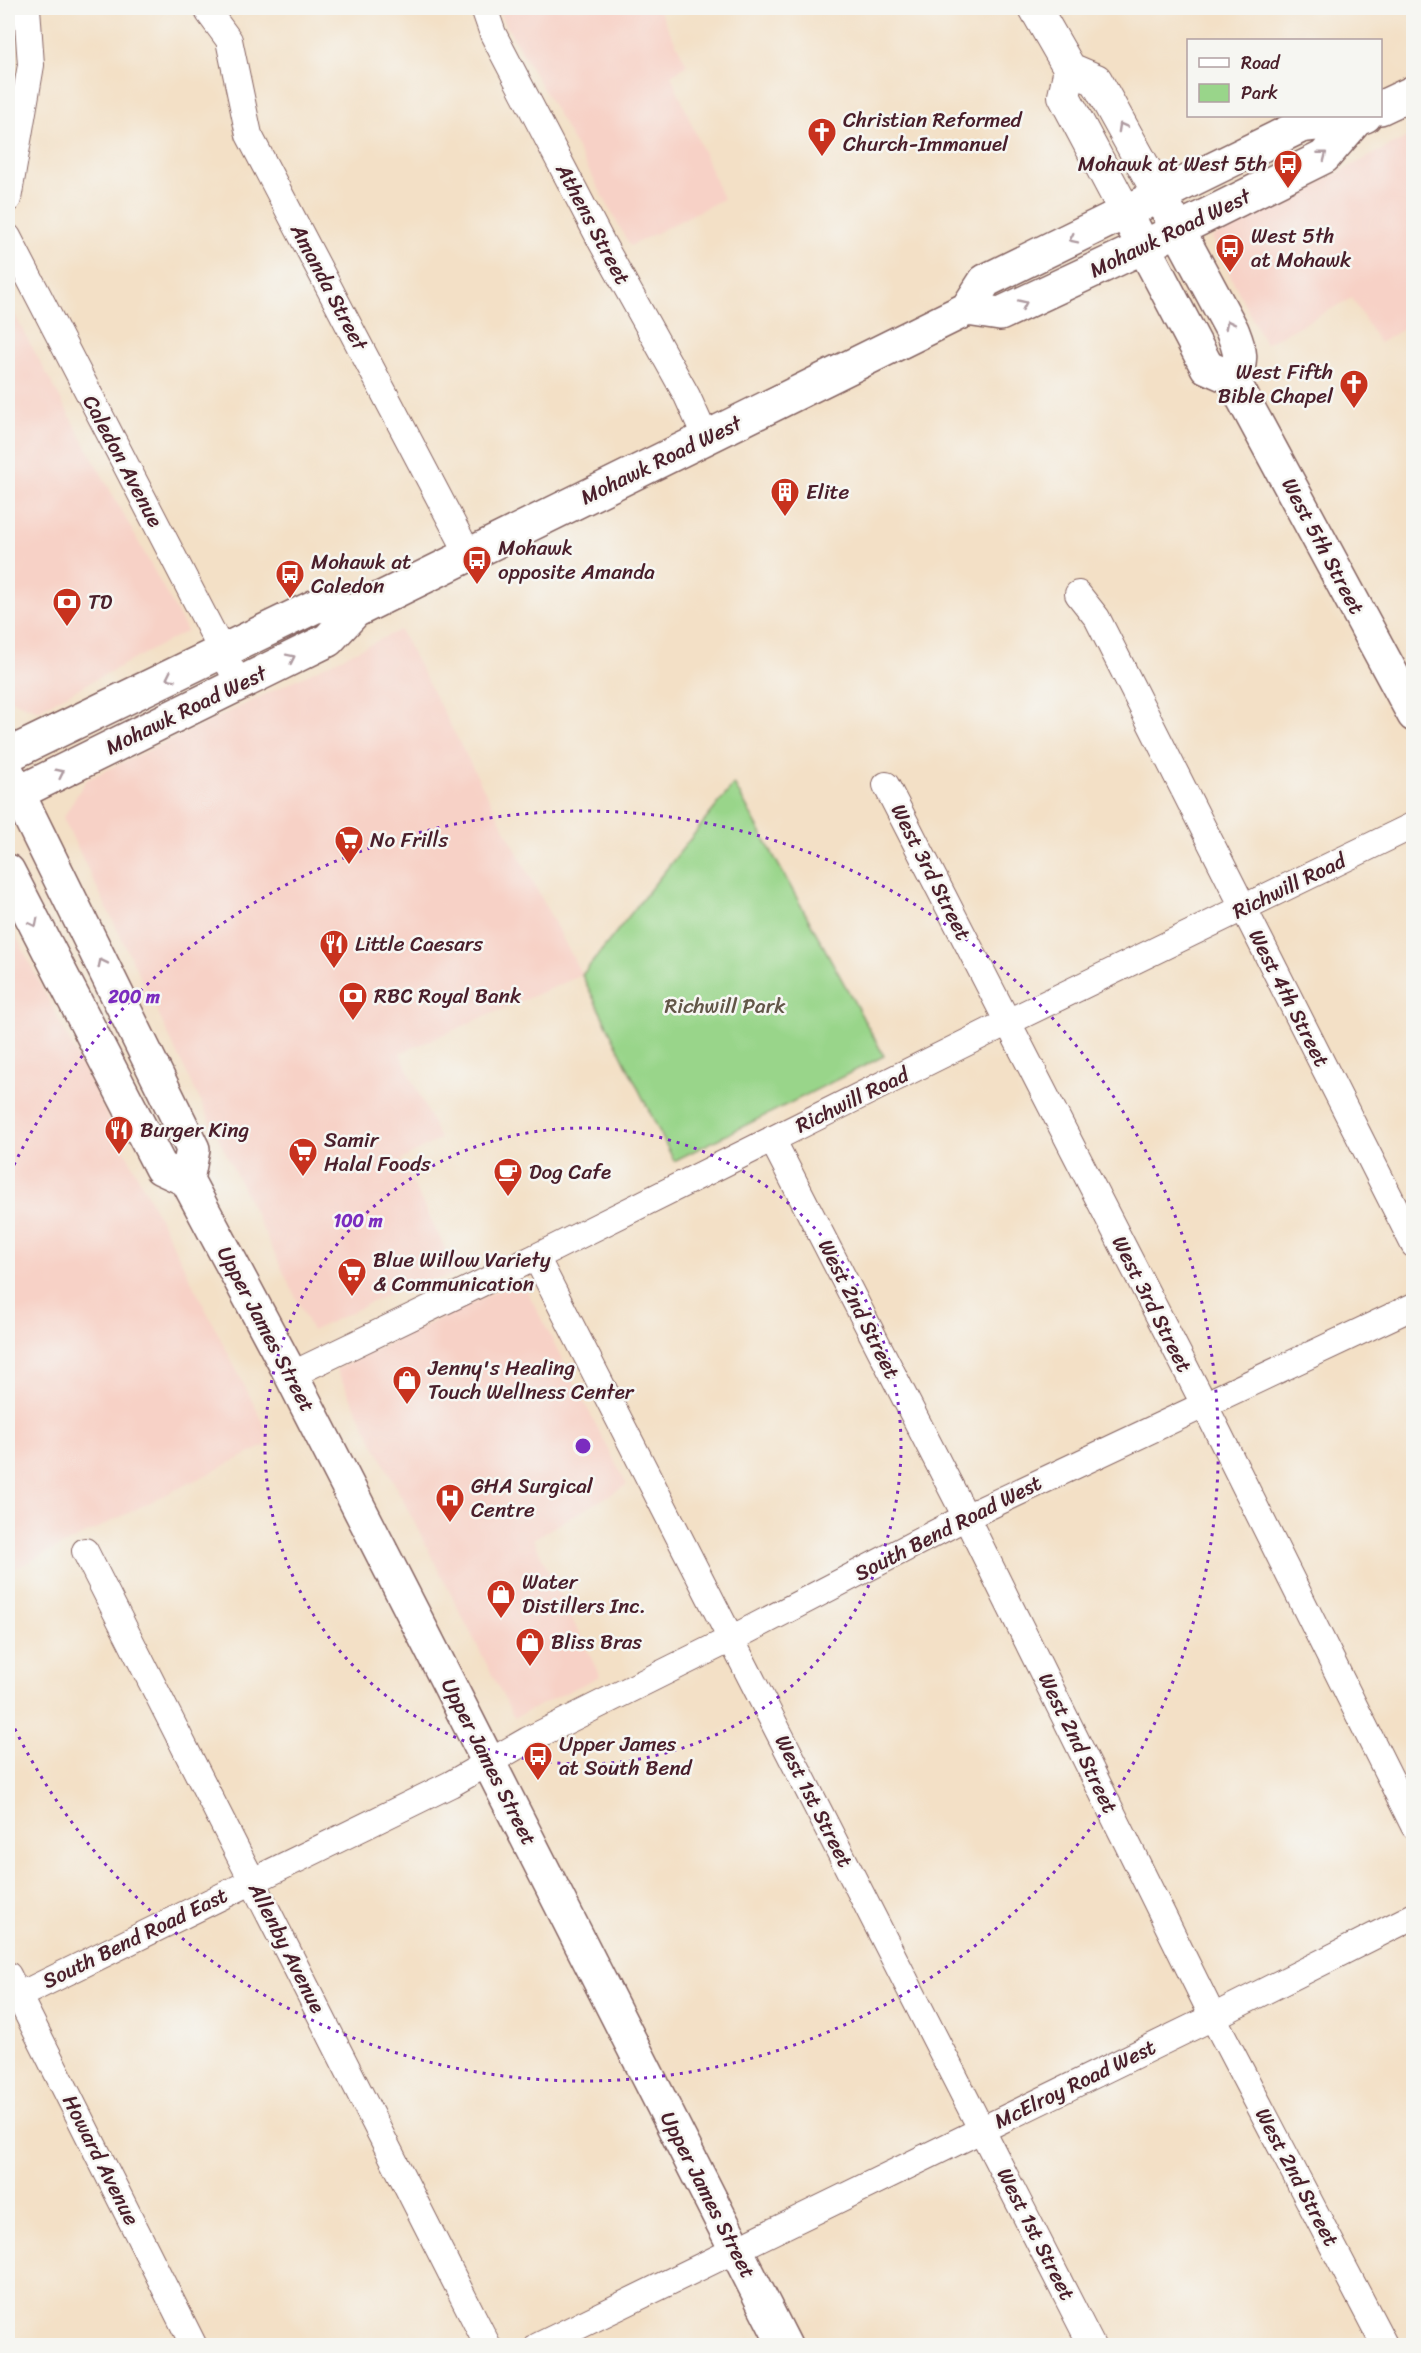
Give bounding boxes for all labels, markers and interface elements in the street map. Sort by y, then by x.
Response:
legend [1187,39,1382,117]
text: Road [1241,47,1281,79]
text: Park [1241,77,1278,109]
place label: Christian Reformed Church-Immanuel [843,101,1024,163]
church icon: Christian Reformed Church-Immanuel [806,116,838,158]
one-way arrow [1118,122,1129,133]
place label: Mohawk at West 5th [1078,145,1267,183]
bus stop icon: Mohawk at West 5th [1272,148,1304,190]
one-way arrow [1316,151,1327,162]
street label: Athens Street [545,155,641,292]
street label: Mohawk Road West [1083,177,1259,289]
street label: Amanda Street [279,216,379,359]
place label: West 5th at Mohawk [1251,217,1352,279]
one-way arrow [1069,231,1080,243]
bus stop icon: West 5th at Mohawk [1214,232,1246,274]
one-way arrow [1016,299,1027,311]
one-way arrow [1224,320,1236,331]
place label: West Fifth Bible Chapel [1218,353,1334,415]
church icon: West Fifth Bible Chapel [1338,368,1370,410]
street label: Caledon Avenue [72,388,174,534]
street label: Mohawk Road West [574,404,750,516]
street label: West 5th Street [1271,471,1375,621]
place label: Elite [806,473,850,511]
building icon: Elite [769,476,801,518]
place label: Mohawk opposite Amanda [498,529,655,591]
place label: Mohawk at Caledon [311,543,411,605]
bus stop icon: Mohawk opposite Amanda [461,544,493,586]
bus stop icon: Mohawk at Caledon [274,558,306,600]
place label: TD [88,583,113,621]
bank icon: TD [51,586,83,628]
street label: Mohawk Road West [99,654,275,766]
one-way arrow [285,654,296,665]
one-way arrow [166,669,177,681]
one-way arrow [54,768,65,780]
street label: West 3rd Street [880,797,982,947]
place label: No Frills [370,821,449,859]
supermarket icon: No Frills [333,824,365,866]
street label: Richwill Road [1226,841,1354,930]
one-way arrow [27,917,38,928]
street label: West 4th Street [1238,922,1340,1074]
place label: Little Caesars [355,925,483,963]
restaurant icon: Little Caesars [318,928,350,970]
one-way arrow [97,959,109,970]
place label: RBC Royal Bank [374,977,522,1015]
bank icon: RBC Royal Bank [337,980,369,1022]
text: 200 m [107,981,160,1013]
park label: Richwill Park [665,987,786,1025]
street label: Richwill Road [789,1055,917,1144]
place label: Burger King [140,1111,249,1149]
restaurant icon: Burger King [103,1114,135,1156]
place label: Samir Halal Foods [324,1121,431,1183]
supermarket icon: Samir Halal Foods [287,1136,319,1178]
place label: Dog Cafe [529,1153,611,1191]
cafe icon: Dog Cafe [492,1156,524,1198]
text: 100 m [334,1205,383,1237]
street label: West 3rd Street [1101,1229,1203,1379]
street label: West 2nd Street [807,1232,911,1386]
street label: Upper James Street [206,1239,326,1419]
place label: Blue Willow Variety & Communication [373,1241,551,1303]
supermarket icon: Blue Willow Variety & Communication [336,1256,368,1298]
place label: Jenny's Healing Touch Wellness Center [427,1349,635,1411]
shop icon: Jenny's Healing Touch Wellness Center [391,1364,423,1406]
centre of rings [573,1436,593,1456]
street label: South Bend Road West [847,1464,1049,1592]
place label: GHA Surgical Centre [471,1467,594,1529]
hospital icon: GHA Surgical Centre [434,1482,466,1524]
place label: Water Distillers Inc. [522,1563,646,1625]
shop icon: Water Distillers Inc. [485,1578,517,1620]
place label: Bliss Bras [551,1623,642,1661]
shop icon: Bliss Bras [514,1626,546,1668]
street label: West 2nd Street [1027,1666,1129,1820]
street label: Upper James Street [430,1672,548,1852]
place label: Upper James at South Bend [559,1725,694,1787]
street label: West 1st Street [764,1728,864,1874]
bus stop icon: Upper James at South Bend [522,1740,554,1782]
street label: Allenby Avenue [237,1875,336,2020]
street label: South Bend Road East [36,1877,234,1999]
street label: McElroy Road West [987,2028,1163,2140]
street label: Howard Avenue [52,2088,150,2232]
street label: West 2nd Street [1244,2101,1350,2253]
street label: Upper James Street [649,2105,767,2285]
street label: West 1st Street [986,2161,1086,2307]

